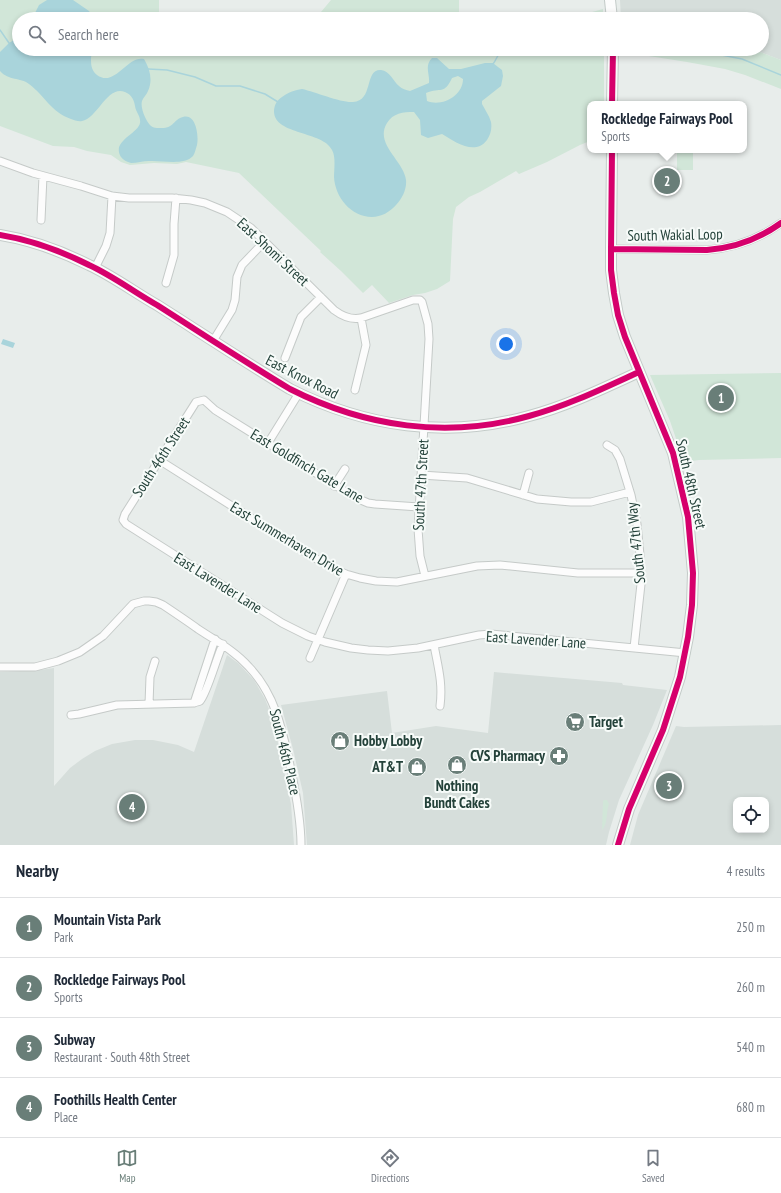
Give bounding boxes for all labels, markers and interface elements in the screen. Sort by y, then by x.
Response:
search box [12,12,769,56]
icon: search [26,23,48,45]
text: Search here [58,25,119,44]
popup [587,101,747,153]
text: Rockledge Fairways Pool [601,109,733,128]
text: Sports [601,128,630,145]
pin: 2 [654,166,680,196]
street label: East Shomi Street [233,213,313,290]
street label: South Wakial Loop [627,224,723,245]
your location [496,334,516,354]
street label: East Knox Road [263,350,342,403]
pin: 1 [708,383,734,413]
street label: South 46th Street [128,413,194,500]
street label: East Goldfinch Gate Lane [247,424,367,507]
street label: South 48th Street [672,437,711,531]
street label: South 47th Street [409,439,432,531]
street label: East Summerhaven Drive [227,497,348,580]
street label: South 47th Way [622,501,649,585]
street label: East Lavender Lane [171,548,266,617]
street label: East Lavender Lane [485,627,587,652]
street label: South 46th Place [266,707,305,797]
supermarket icon: Target [564,711,586,733]
place label: Target [589,712,623,731]
shop icon: Hobby Lobby [329,730,351,752]
place label: Hobby Lobby [354,731,423,750]
pharmacy icon: CVS Pharmacy [548,745,570,767]
place label: CVS Pharmacy [470,746,546,765]
shop icon: Nothing Bundt Cakes [446,754,468,776]
shop icon: AT&T [406,756,428,778]
place label: AT&T [371,757,403,776]
pin: 3 [656,771,682,801]
place label: Nothing Bundt Cakes [424,776,490,812]
pin: 4 [119,792,145,822]
map controls [733,797,769,833]
button: locate [733,797,769,833]
text: Nearby [16,860,59,882]
text: 4 results [726,863,765,880]
text: Mountain Vista Park [54,910,161,929]
text: 1 [26,919,32,936]
text: 250 m [736,919,765,936]
text: Park [54,929,73,946]
text: Rockledge Fairways Pool [54,970,185,989]
text: 2 [26,979,32,996]
text: 260 m [736,979,765,996]
text: Sports [54,989,83,1006]
text: Subway [54,1030,95,1049]
text: 3 [26,1039,32,1056]
text: 540 m [736,1039,765,1056]
text: Restaurant · South 48th Street [54,1049,190,1066]
text: Foothills Health Center [54,1090,177,1109]
text: 4 [26,1099,32,1116]
text: 680 m [736,1099,765,1116]
text: Place [54,1109,78,1126]
tab: Map [116,1147,138,1185]
tab: Directions [371,1147,409,1185]
tab: Saved [642,1147,665,1185]

